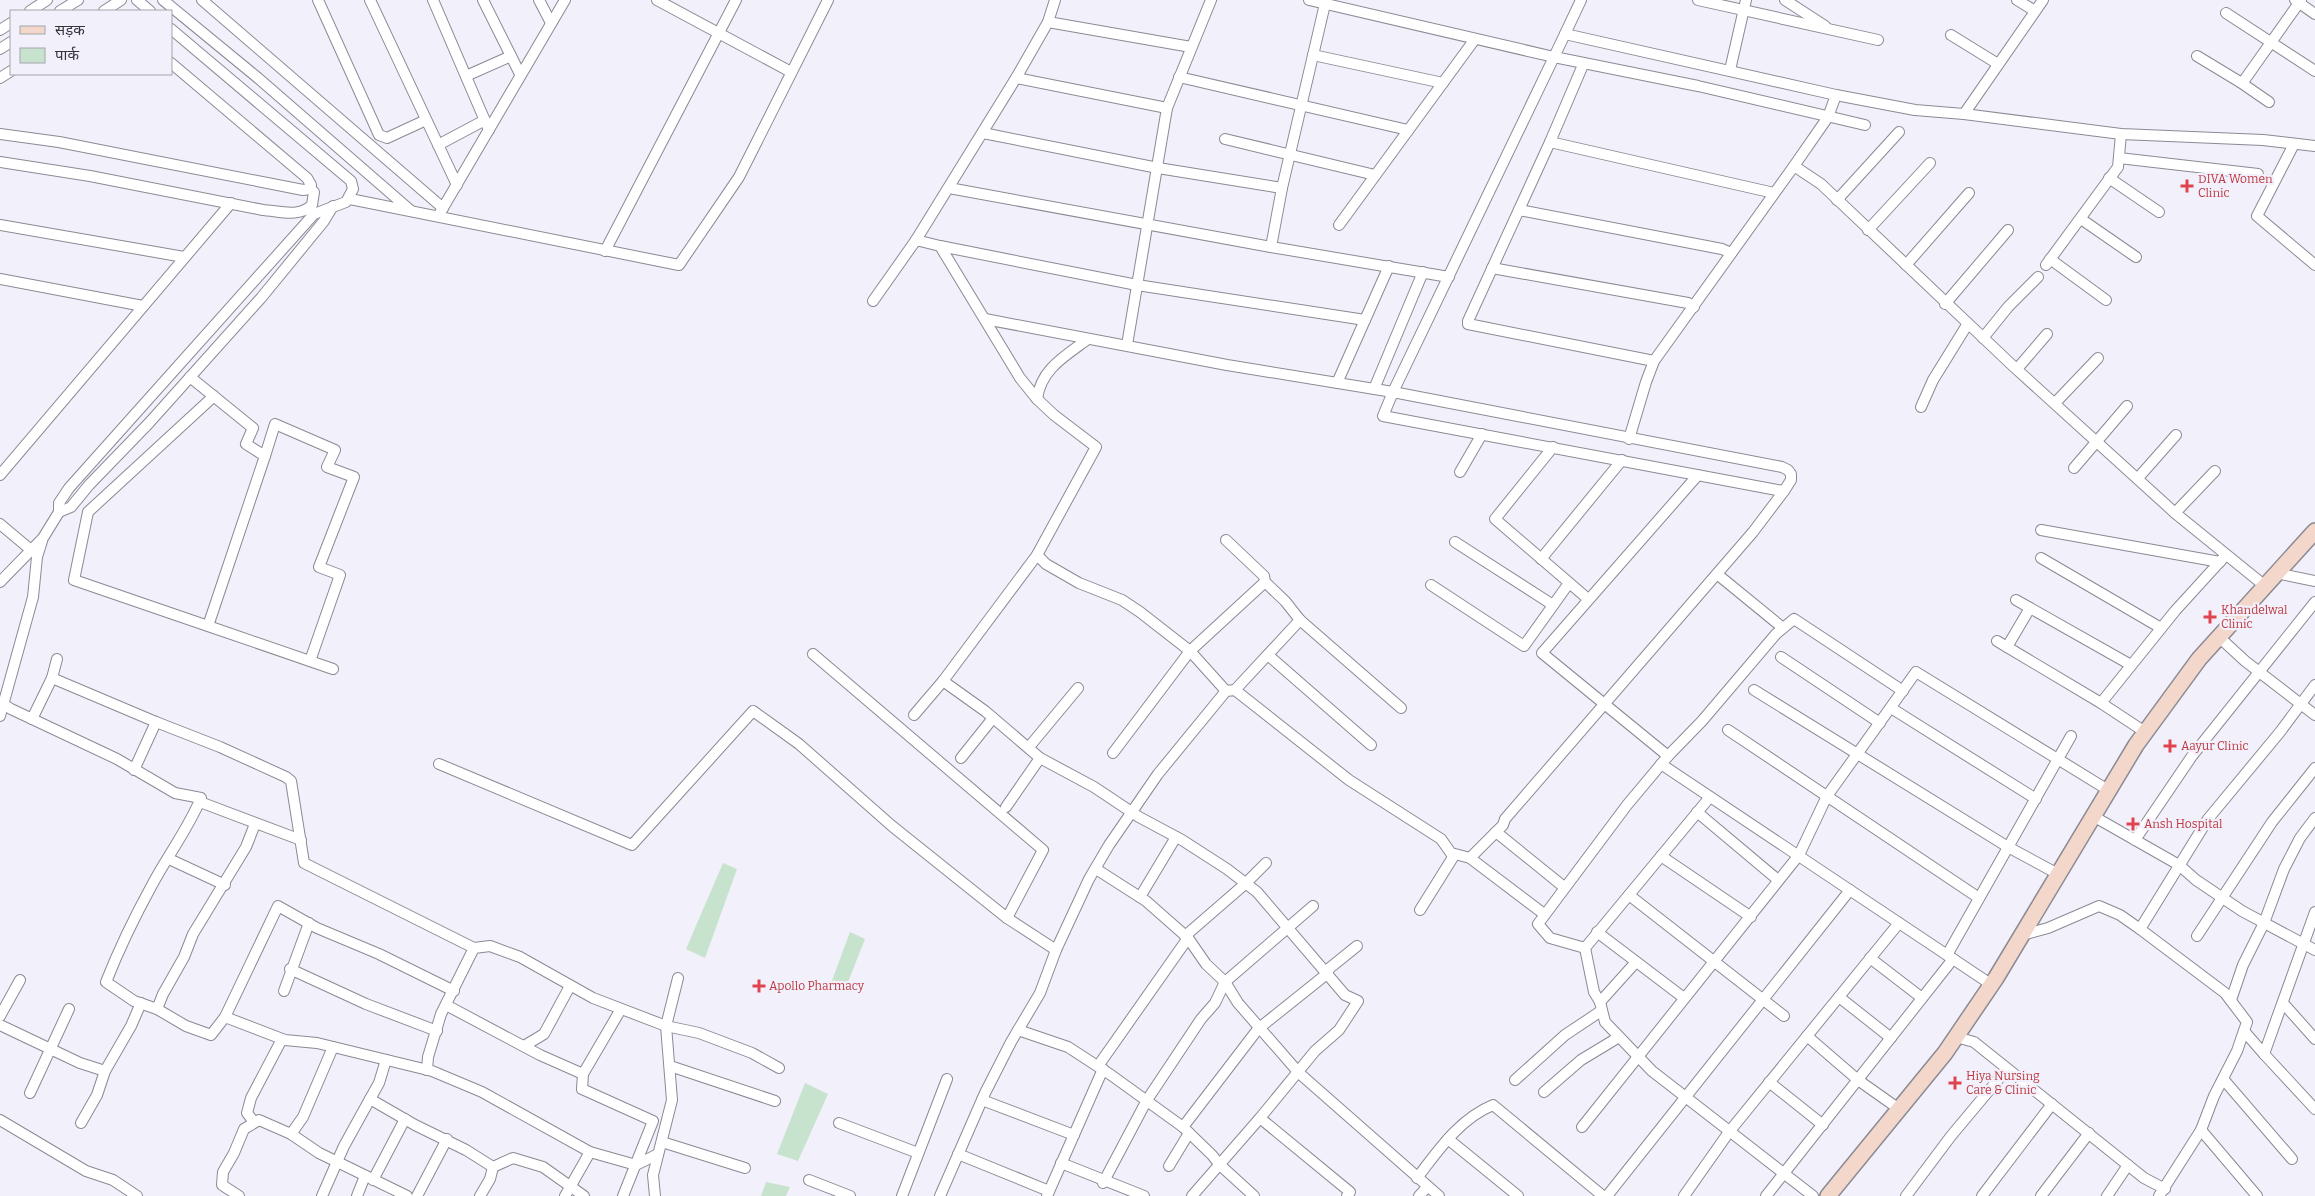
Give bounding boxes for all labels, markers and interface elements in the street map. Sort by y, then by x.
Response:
legend [10,10,172,75]
text: सड़क [55,21,85,39]
text: पार्क [55,46,79,64]
place label: DIVA Women Clinic [2198,172,2273,200]
marker: DIVA Women Clinic [2180,179,2194,193]
place label: Khandelwal Clinic [2221,603,2288,631]
marker: Khandelwal Clinic [2203,610,2217,624]
marker: Aayur Clinic [2163,739,2177,753]
place label: Aayur Clinic [2181,739,2249,753]
marker: Ansh Hospital [2126,817,2140,831]
place label: Ansh Hospital [2144,817,2223,831]
place label: Apollo Pharmacy [769,979,865,993]
marker: Apollo Pharmacy [753,980,765,992]
place label: Hiya Nursing Care & Clinic [1966,1069,2040,1097]
marker: Hiya Nursing Care & Clinic [1948,1076,1962,1090]

